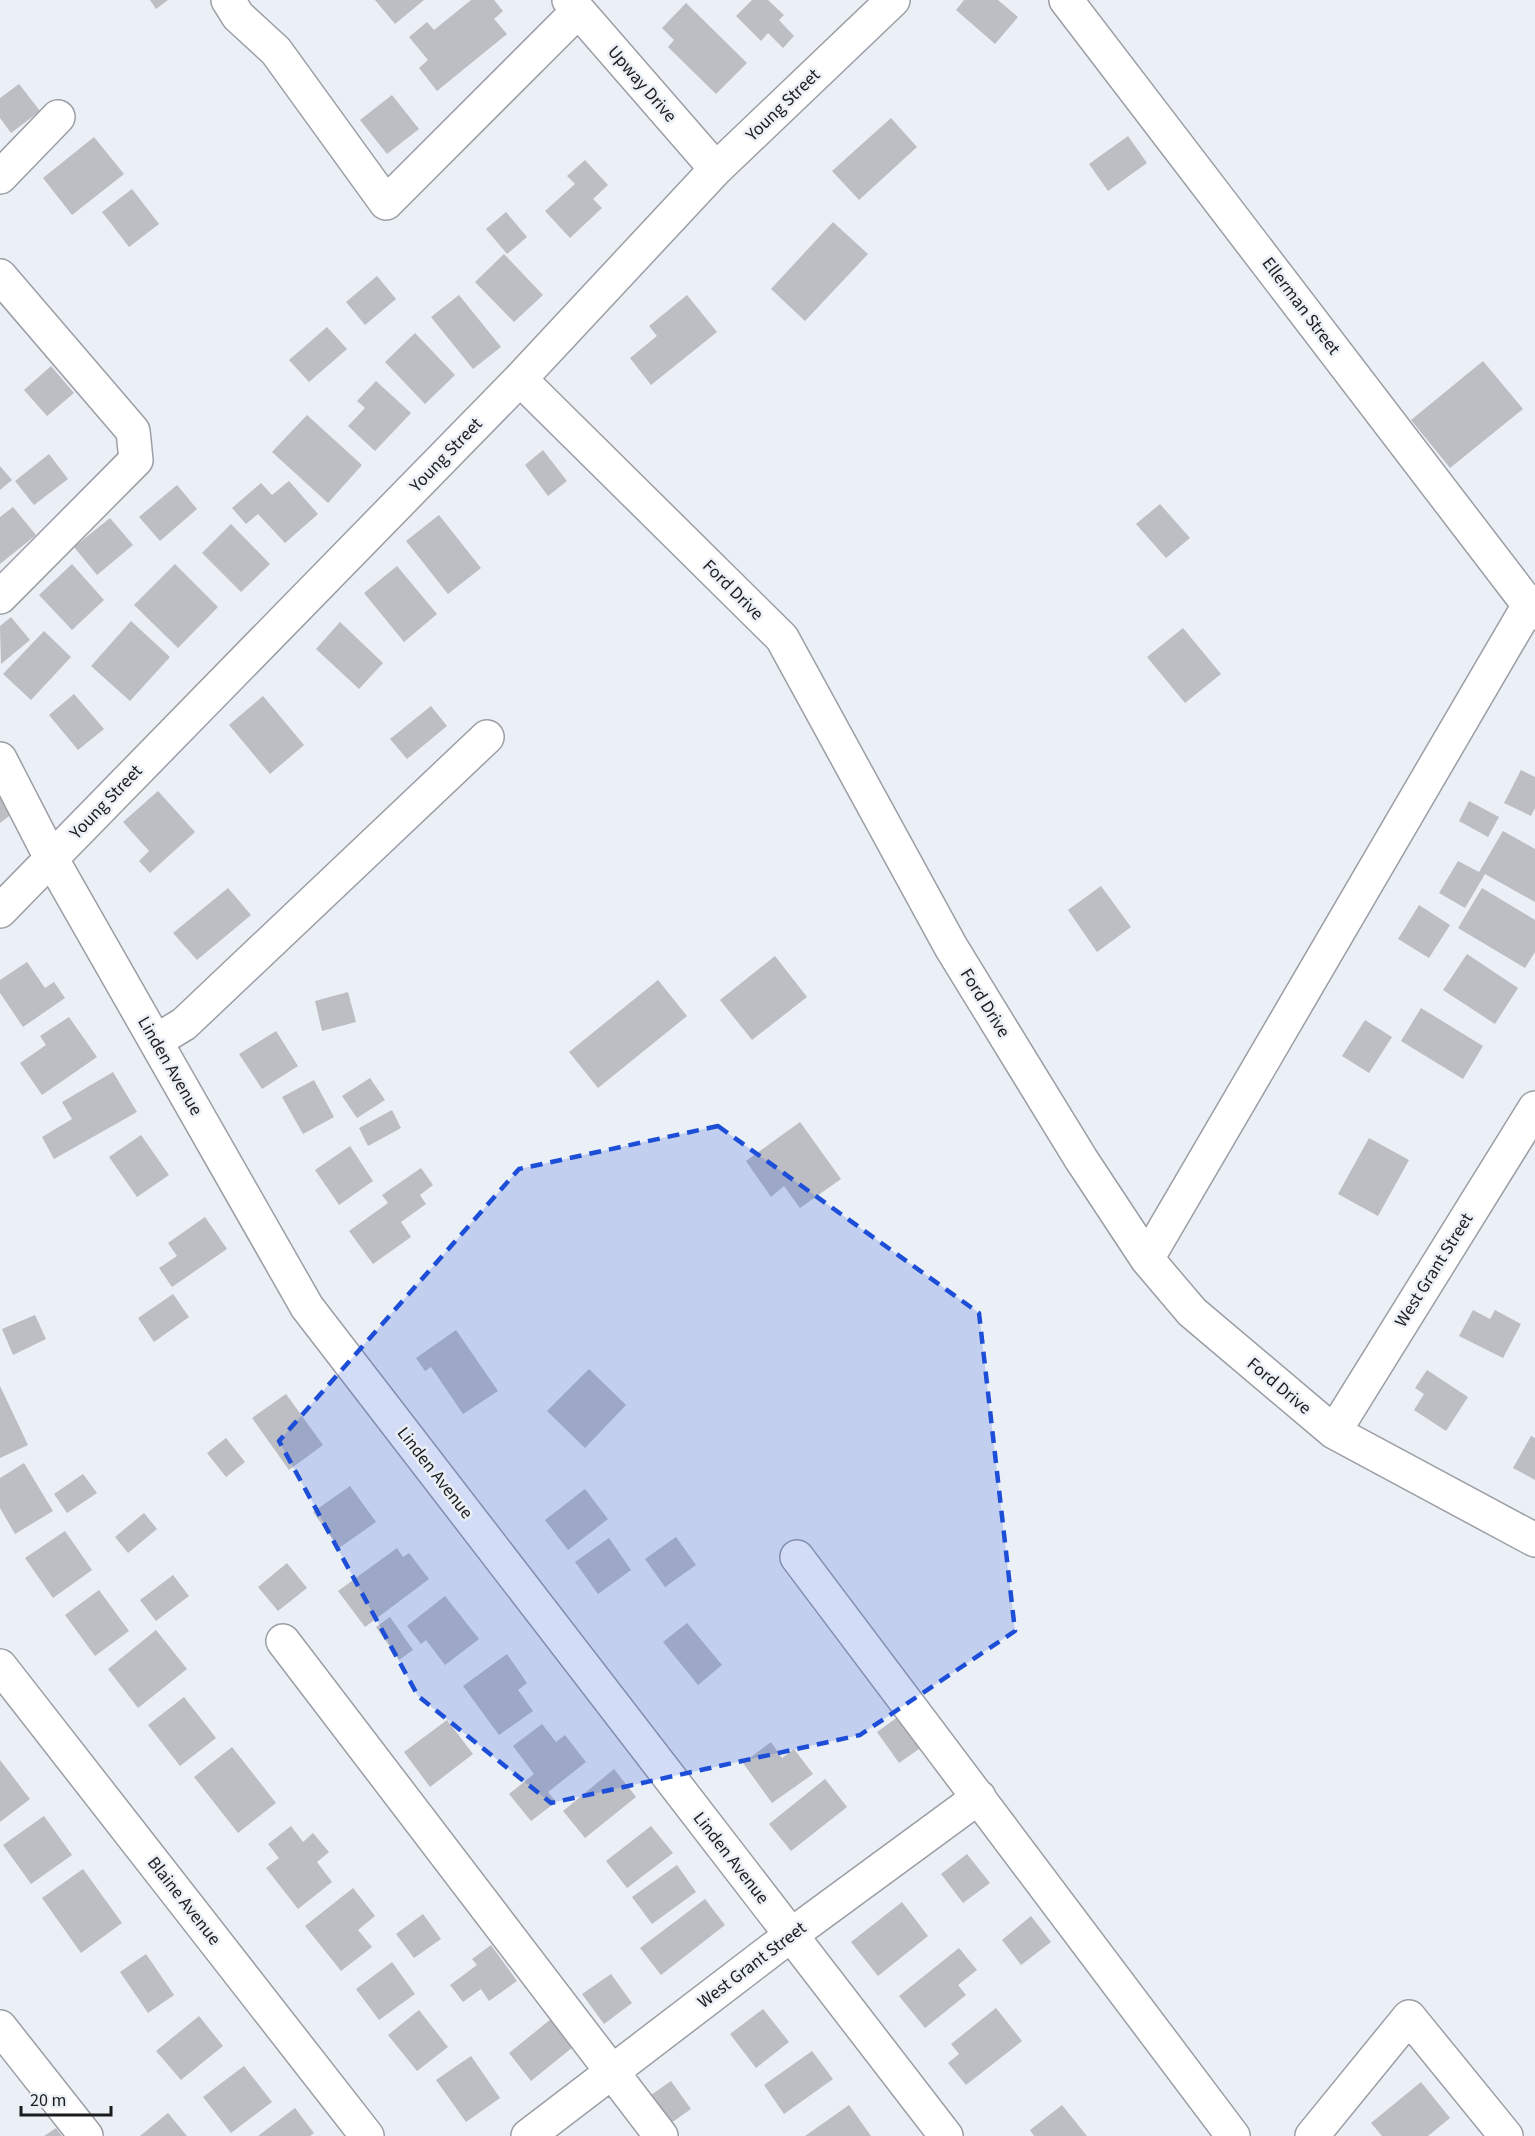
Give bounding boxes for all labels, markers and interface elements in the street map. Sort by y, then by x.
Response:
street label: Upway Drive [602,40,682,128]
street label: Young Street [739,63,826,148]
street label: Ellerman Street [1256,252,1346,360]
street label: Young Street [403,412,488,499]
street label: Ford Drive [697,554,769,626]
street label: Young Street [63,759,148,846]
street label: Ford Drive [954,964,1016,1042]
street label: Linden Avenue [131,1012,209,1120]
street label: West Grant Street [1389,1208,1479,1332]
street label: Ford Drive [1241,1352,1317,1420]
street label: Linden Avenue [391,1422,479,1524]
street label: Linden Avenue [687,1807,775,1909]
street label: Blaine Avenue [141,1851,227,1951]
street label: West Grant Street [692,1916,812,2014]
scale bar [21,2079,111,2117]
text: 20 m [30,2088,66,2113]

